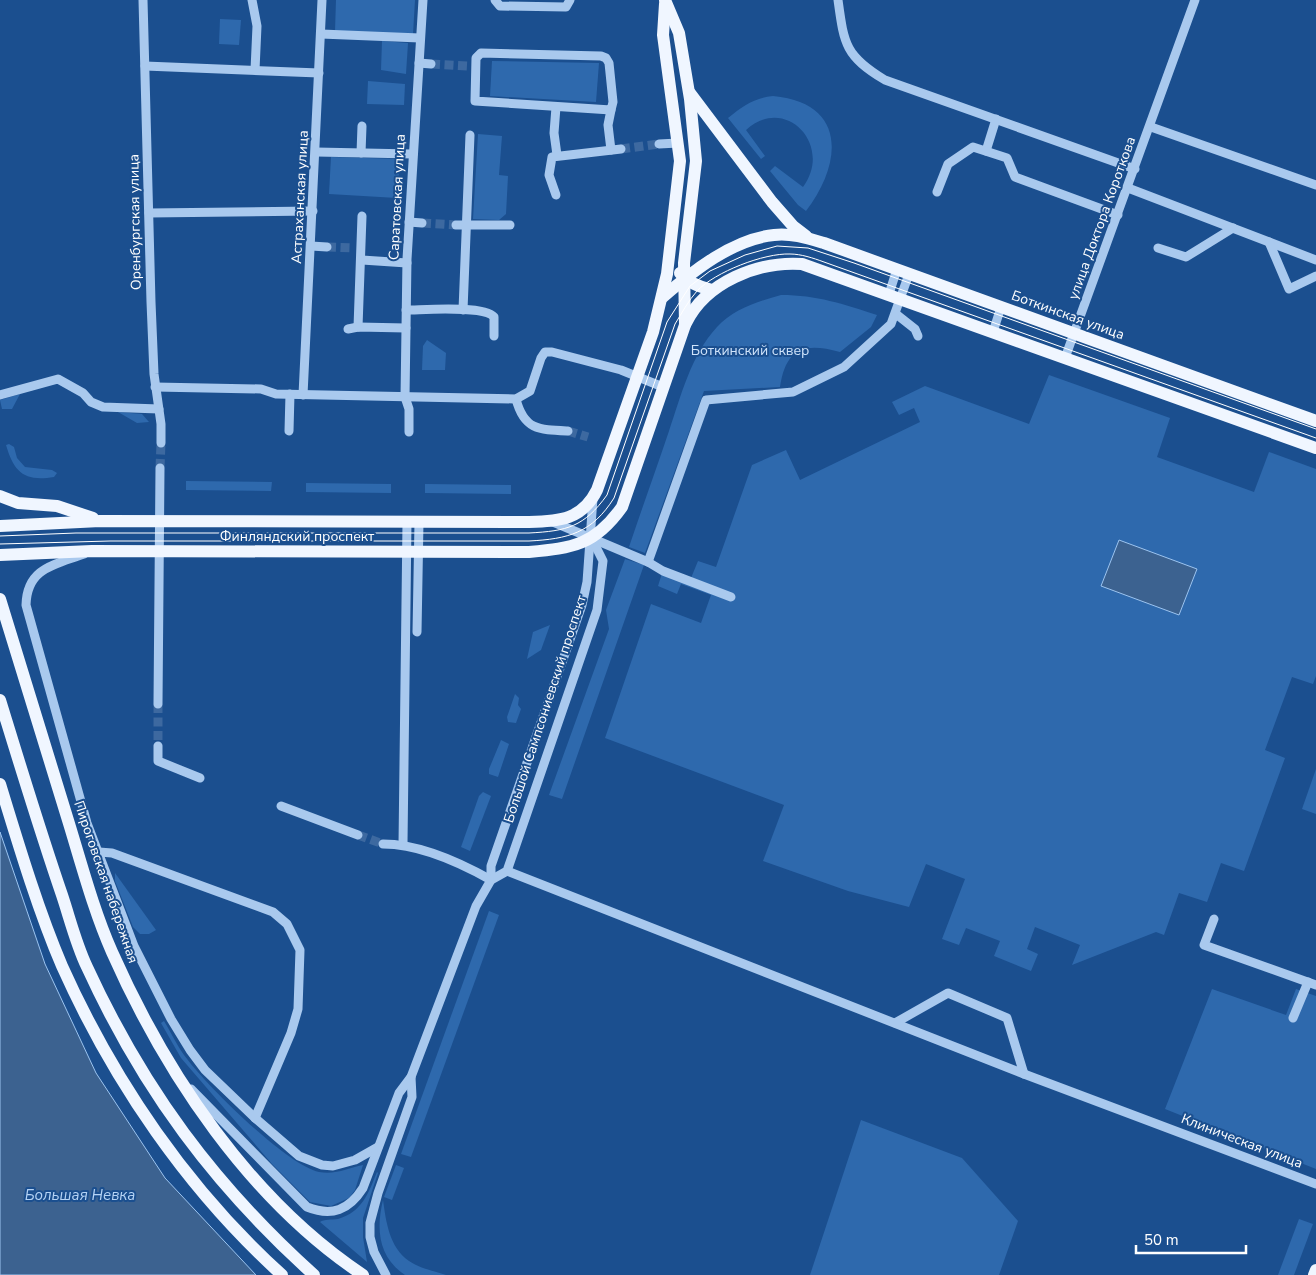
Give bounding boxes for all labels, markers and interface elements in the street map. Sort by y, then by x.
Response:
street label: Астраханская улица [287,130,313,264]
street label: Саратовская улица [384,134,410,260]
street label: улица Доктора Короткова [1064,134,1140,302]
street label: Оренбургская улица [124,154,146,290]
street label: Боткинская улица [1009,286,1127,344]
park label: Боткинский сквер [691,341,809,360]
street label: Финляндский проспект [220,527,375,546]
street label: Большой Сампсониевский проспект [499,592,591,825]
street label: Пироговская набережная [69,798,143,966]
street label: Клиническая улица [1179,1109,1305,1173]
water label: Большая Невка [25,1185,135,1205]
scale bar [1136,1222,1246,1254]
text: 50 m [1144,1230,1179,1250]

